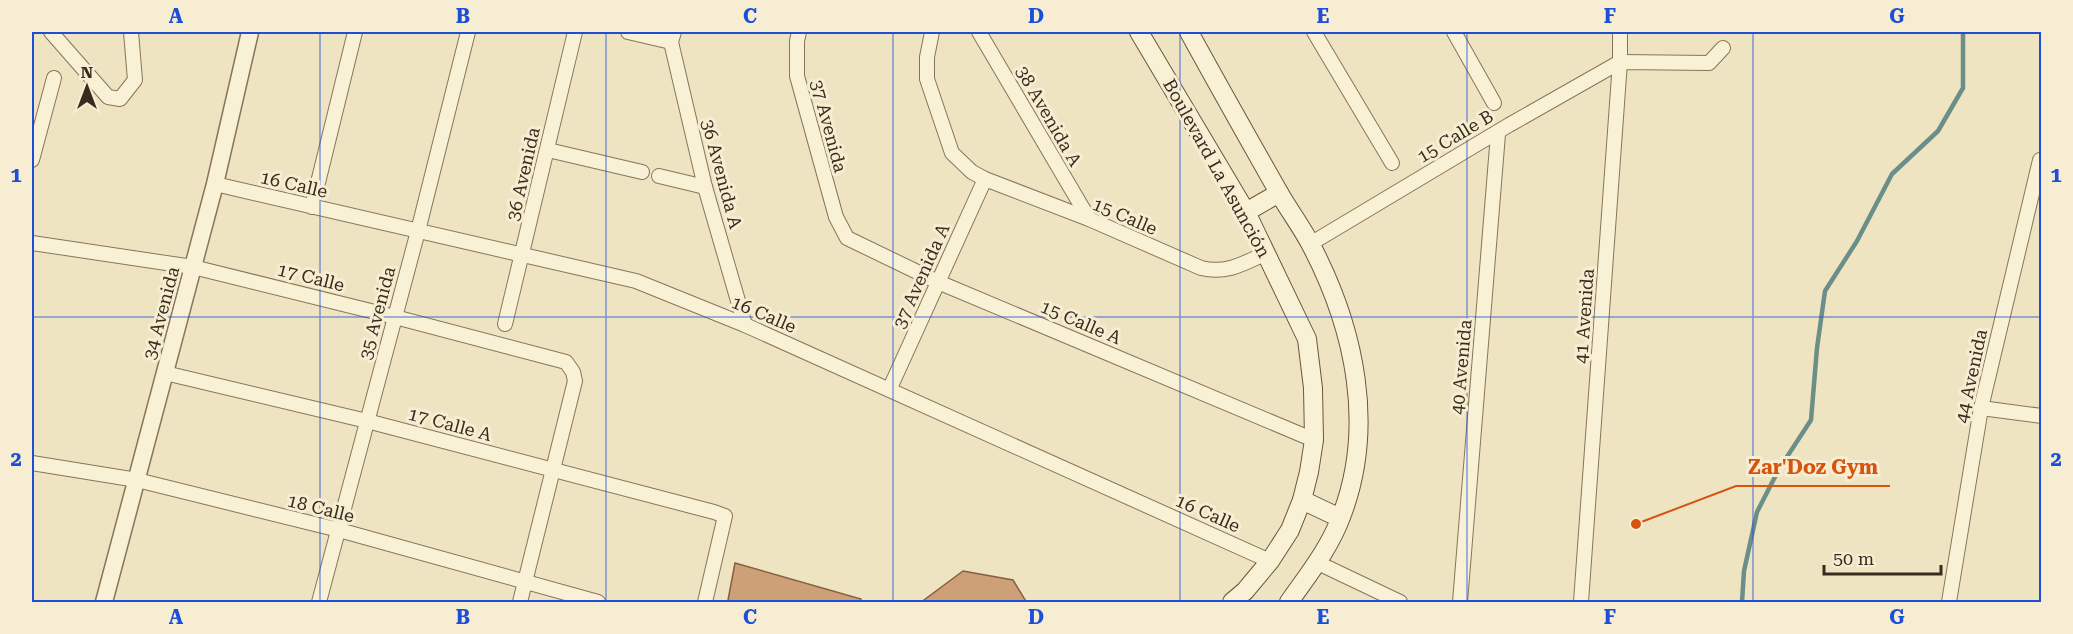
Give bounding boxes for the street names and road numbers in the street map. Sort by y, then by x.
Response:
street label: 38 Avenida A [1012,62,1086,170]
street label: Boulevard La Asunción [1159,75,1275,261]
street label: 37 Avenida [807,77,852,175]
street label: 15 Calle B [1413,105,1497,167]
street label: 36 Avenida A [697,117,747,231]
street label: 36 Avenida [502,125,544,223]
street label: 16 Calle [258,166,330,202]
street label: 15 Calle [1089,193,1161,239]
street label: 37 Avenida A [889,220,954,332]
street label: 17 Calle [275,259,347,295]
street label: 34 Avenida [139,264,184,362]
street label: 35 Avenida [355,264,400,362]
street label: 41 Avenida [1570,267,1598,364]
street label: 16 Calle [728,291,800,337]
street label: 15 Calle A [1038,296,1125,349]
street label: 40 Avenida [1446,318,1476,415]
street label: 44 Avenida [1951,327,1991,425]
street label: 17 Calle A [406,403,494,445]
street label: 16 Calle [1172,489,1244,537]
street label: 18 Calle [285,490,357,526]

